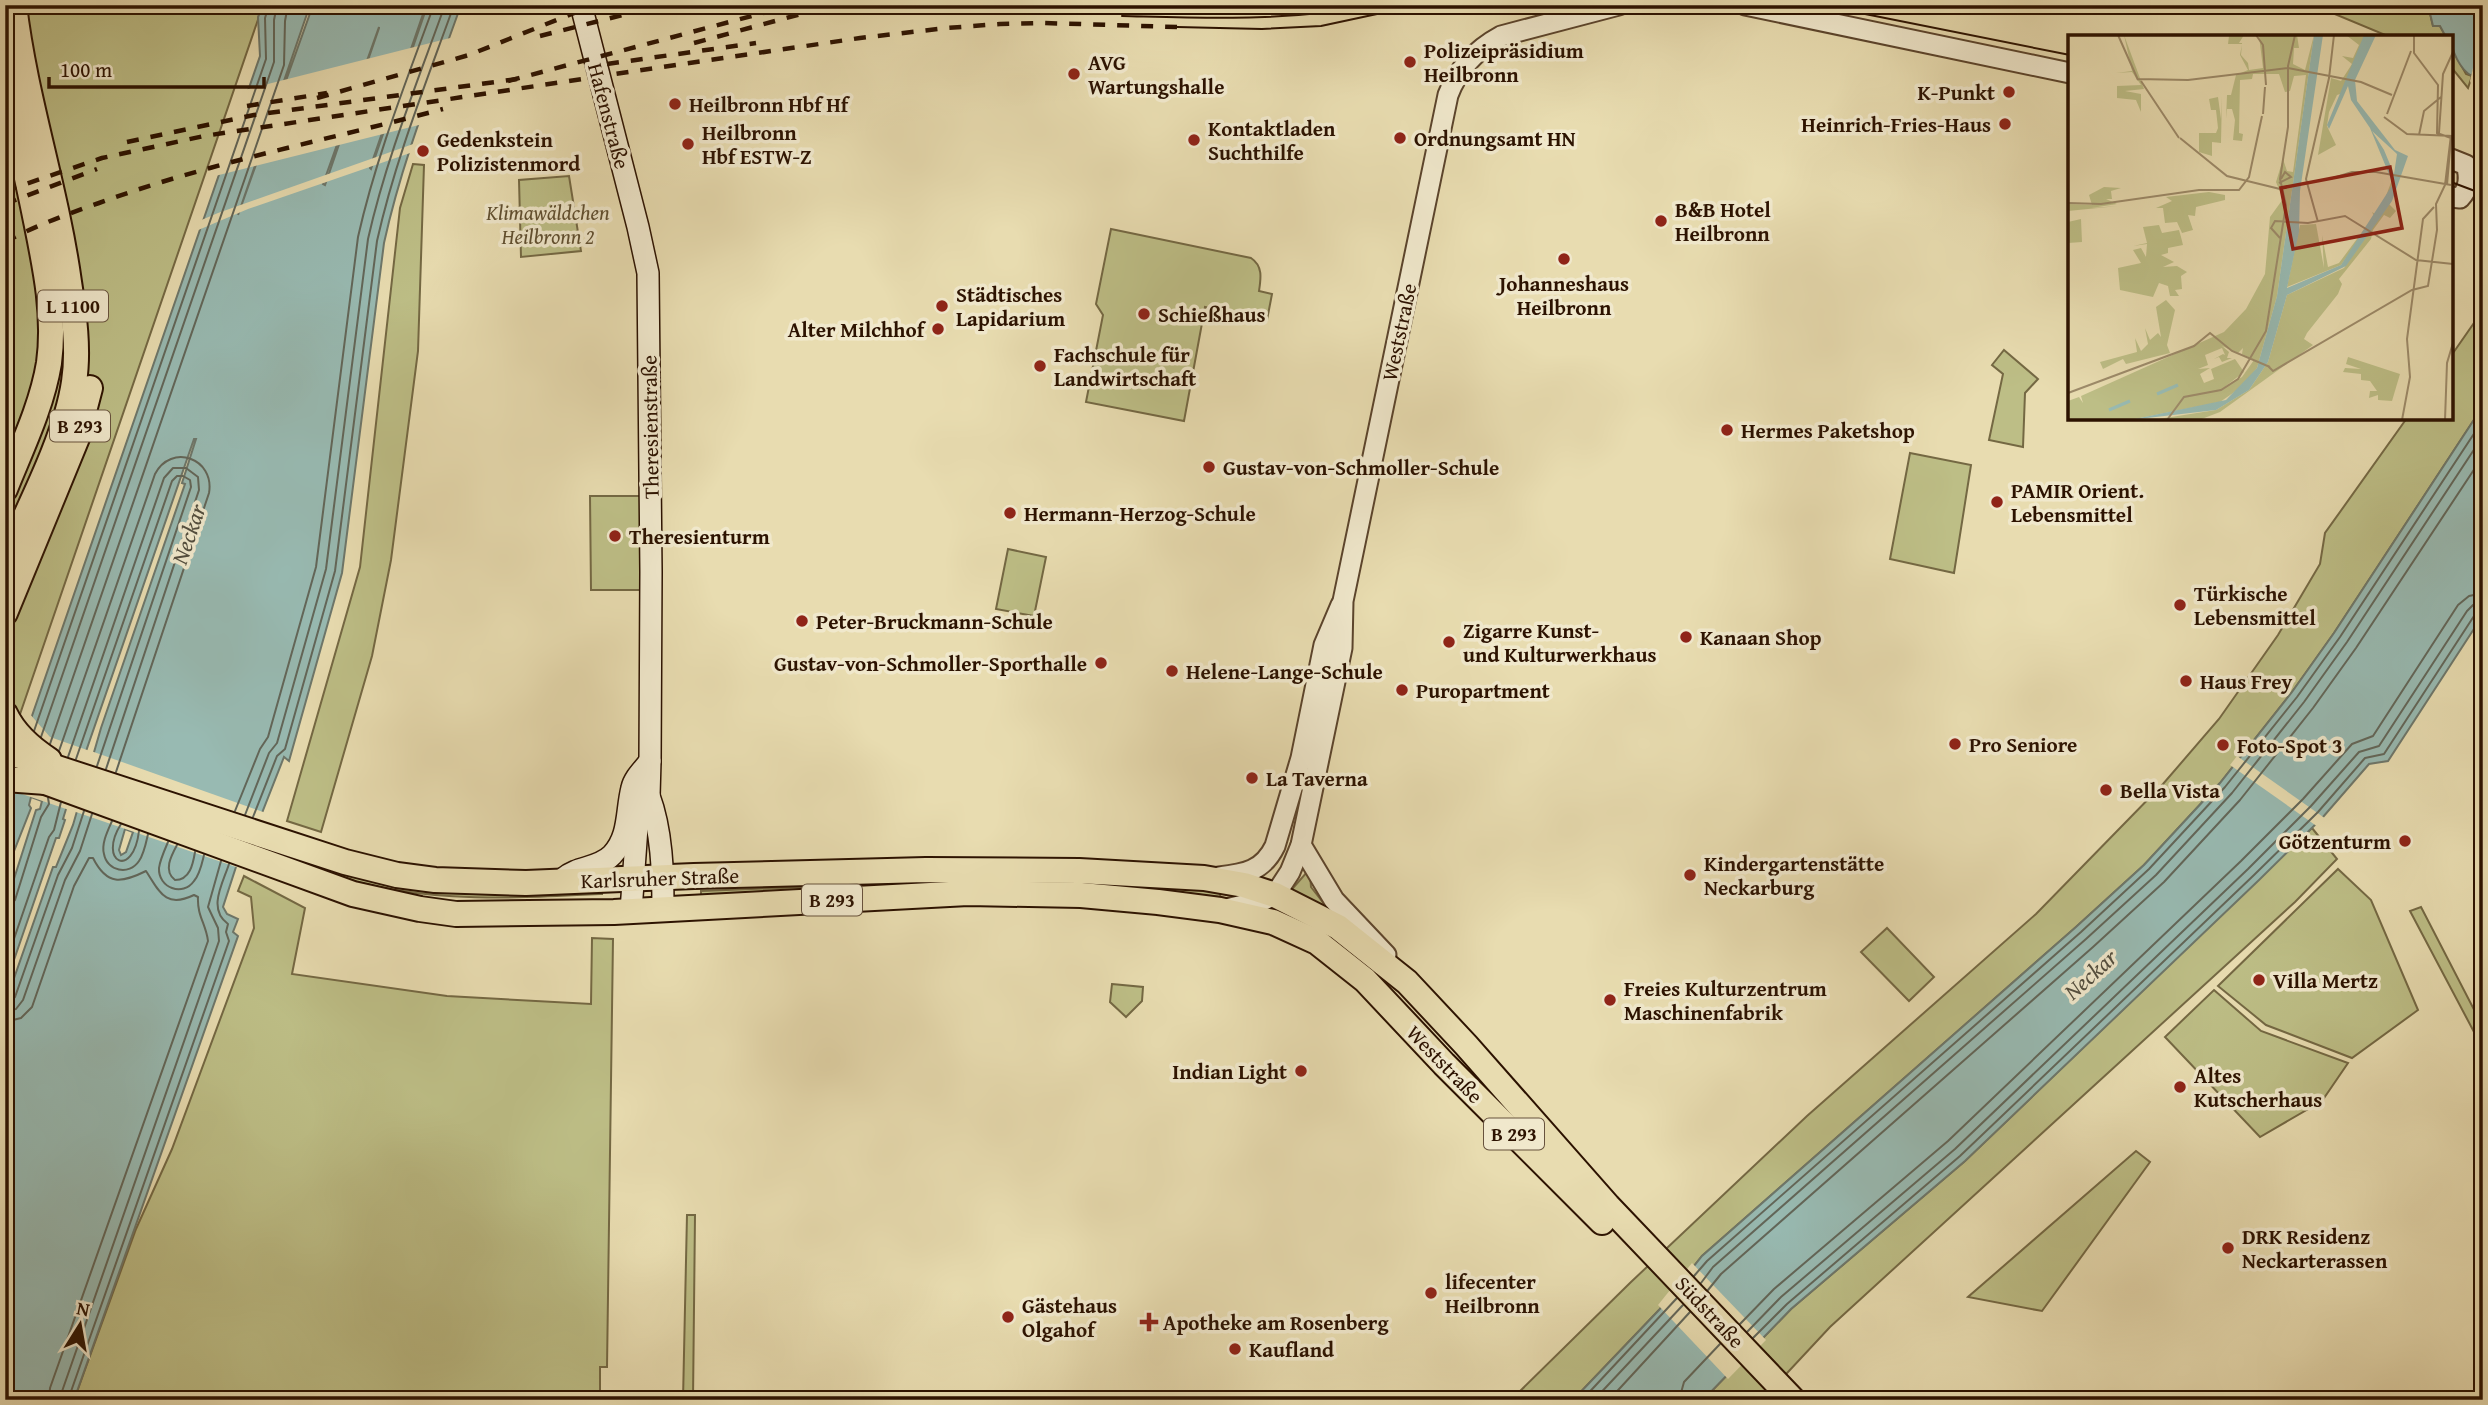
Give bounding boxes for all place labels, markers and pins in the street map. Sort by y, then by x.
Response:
place label: Polizeipräsidium Heilbronn [1424,35,1584,90]
place label: AVG Wartungshalle [1088,47,1224,102]
marker: Polizeipräsidium Heilbronn [1402,54,1418,70]
marker: AVG Wartungshalle [1066,66,1082,82]
place label: K-Punkt [1918,77,1995,108]
marker: K-Punkt [2001,84,2017,100]
place label: Heilbronn Hbf Hf [689,89,851,120]
marker: Heilbronn Hbf Hf [667,96,683,112]
place label: Heinrich-Fries-Haus [1801,109,1991,140]
place label: Kontaktladen Suchthilfe [1208,113,1336,168]
marker: Heinrich-Fries-Haus [1997,116,2013,132]
place label: Heilbronn Hbf ESTW-Z [702,117,812,172]
place label: Ordnungsamt HN [1414,123,1576,154]
place label: Gedenkstein Polizistenmord [437,124,580,179]
marker: Ordnungsamt HN [1392,130,1408,146]
marker: Kontaktladen Suchthilfe [1186,132,1202,148]
marker: Heilbronn Hbf ESTW-Z [680,136,696,152]
marker: Gedenkstein Polizistenmord [415,143,431,159]
place label: B&B Hotel Heilbronn [1675,194,1771,249]
marker: B&B Hotel Heilbronn [1653,213,1669,229]
marker: Johanneshaus Heilbronn [1556,251,1572,267]
place label: Johanneshaus Heilbronn [1496,268,1629,323]
place label: Städtisches Lapidarium [956,279,1065,334]
marker: Städtisches Lapidarium [934,298,950,314]
place label: Schießhaus [1158,299,1266,330]
marker: Schießhaus [1136,306,1152,322]
place label: Alter Milchhof [788,314,927,345]
marker: Alter Milchhof [930,321,946,337]
place label: Fachschule für Landwirtschaft [1054,339,1196,394]
marker: Fachschule für Landwirtschaft [1032,358,1048,374]
place label: Hermes Paketshop [1741,415,1915,446]
marker: Hermes Paketshop [1719,422,1735,438]
place label: Gustav-von-Schmoller-Schule [1223,452,1499,483]
marker: Gustav-von-Schmoller-Schule [1201,459,1217,475]
place label: PAMIR Orient. Lebensmittel [2011,475,2144,530]
marker: PAMIR Orient. Lebensmittel [1989,494,2005,510]
place label: Hermann-Herzog-Schule [1024,498,1256,529]
marker: Hermann-Herzog-Schule [1002,505,1018,521]
place label: Theresienturm [629,521,770,552]
marker: Theresienturm [607,528,623,544]
place label: Türkische Lebensmittel [2194,578,2316,633]
marker: Türkische Lebensmittel [2172,597,2188,613]
place label: Peter-Bruckmann-Schule [816,606,1053,637]
marker: Peter-Bruckmann-Schule [794,613,810,629]
place label: Zigarre Kunst- und Kulturwerkhaus [1463,615,1656,670]
place label: Kanaan Shop [1700,622,1822,653]
marker: Kanaan Shop [1678,629,1694,645]
marker: Zigarre Kunst- und Kulturwerkhaus [1441,634,1457,650]
place label: Gustav-von-Schmoller-Sporthalle [774,648,1087,679]
marker: Gustav-von-Schmoller-Sporthalle [1093,655,1109,671]
place label: Helene-Lange-Schule [1186,656,1383,687]
marker: Helene-Lange-Schule [1164,663,1180,679]
place label: Haus Frey [2200,666,2293,697]
marker: Haus Frey [2178,673,2194,689]
place label: Puropartment [1416,675,1550,706]
marker: Puropartment [1394,682,1410,698]
place label: Pro Seniore [1969,729,2077,760]
place label: Foto-Spot 3 [2237,730,2343,761]
marker: Pro Seniore [1947,736,1963,752]
marker: Foto-Spot 3 [2215,737,2231,753]
place label: La Taverna [1266,763,1368,794]
marker: La Taverna [1244,770,1260,786]
place label: Bella Vista [2120,775,2220,806]
marker: Bella Vista [2098,782,2114,798]
place label: Götzenturm [2279,826,2391,857]
marker: Götzenturm [2397,833,2413,849]
place label: Kindergartenstätte Neckarburg [1704,848,1884,903]
marker: Kindergartenstätte Neckarburg [1682,867,1698,883]
place label: Villa Mertz [2273,965,2378,996]
marker: Villa Mertz [2251,972,2267,988]
place label: Freies Kulturzentrum Maschinenfabrik [1624,973,1827,1028]
marker: Freies Kulturzentrum Maschinenfabrik [1602,992,1618,1008]
place label: Indian Light [1172,1056,1287,1087]
place label: Altes Kutscherhaus [2194,1060,2322,1115]
marker: Indian Light [1293,1063,1309,1079]
marker: Altes Kutscherhaus [2172,1079,2188,1095]
place label: DRK Residenz Neckarterassen [2242,1221,2388,1276]
marker: DRK Residenz Neckarterassen [2220,1240,2236,1256]
place label: lifecenter Heilbronn [1445,1266,1540,1321]
marker: lifecenter Heilbronn [1423,1285,1439,1301]
place label: Gästehaus Olgahof [1022,1290,1117,1345]
place label: Apotheke am Rosenberg [1163,1307,1389,1338]
marker: Gästehaus Olgahof [1000,1309,1016,1325]
marker: Apotheke am Rosenberg [1141,1314,1157,1330]
place label: Kaufland [1249,1334,1334,1365]
marker: Kaufland [1227,1341,1243,1357]

